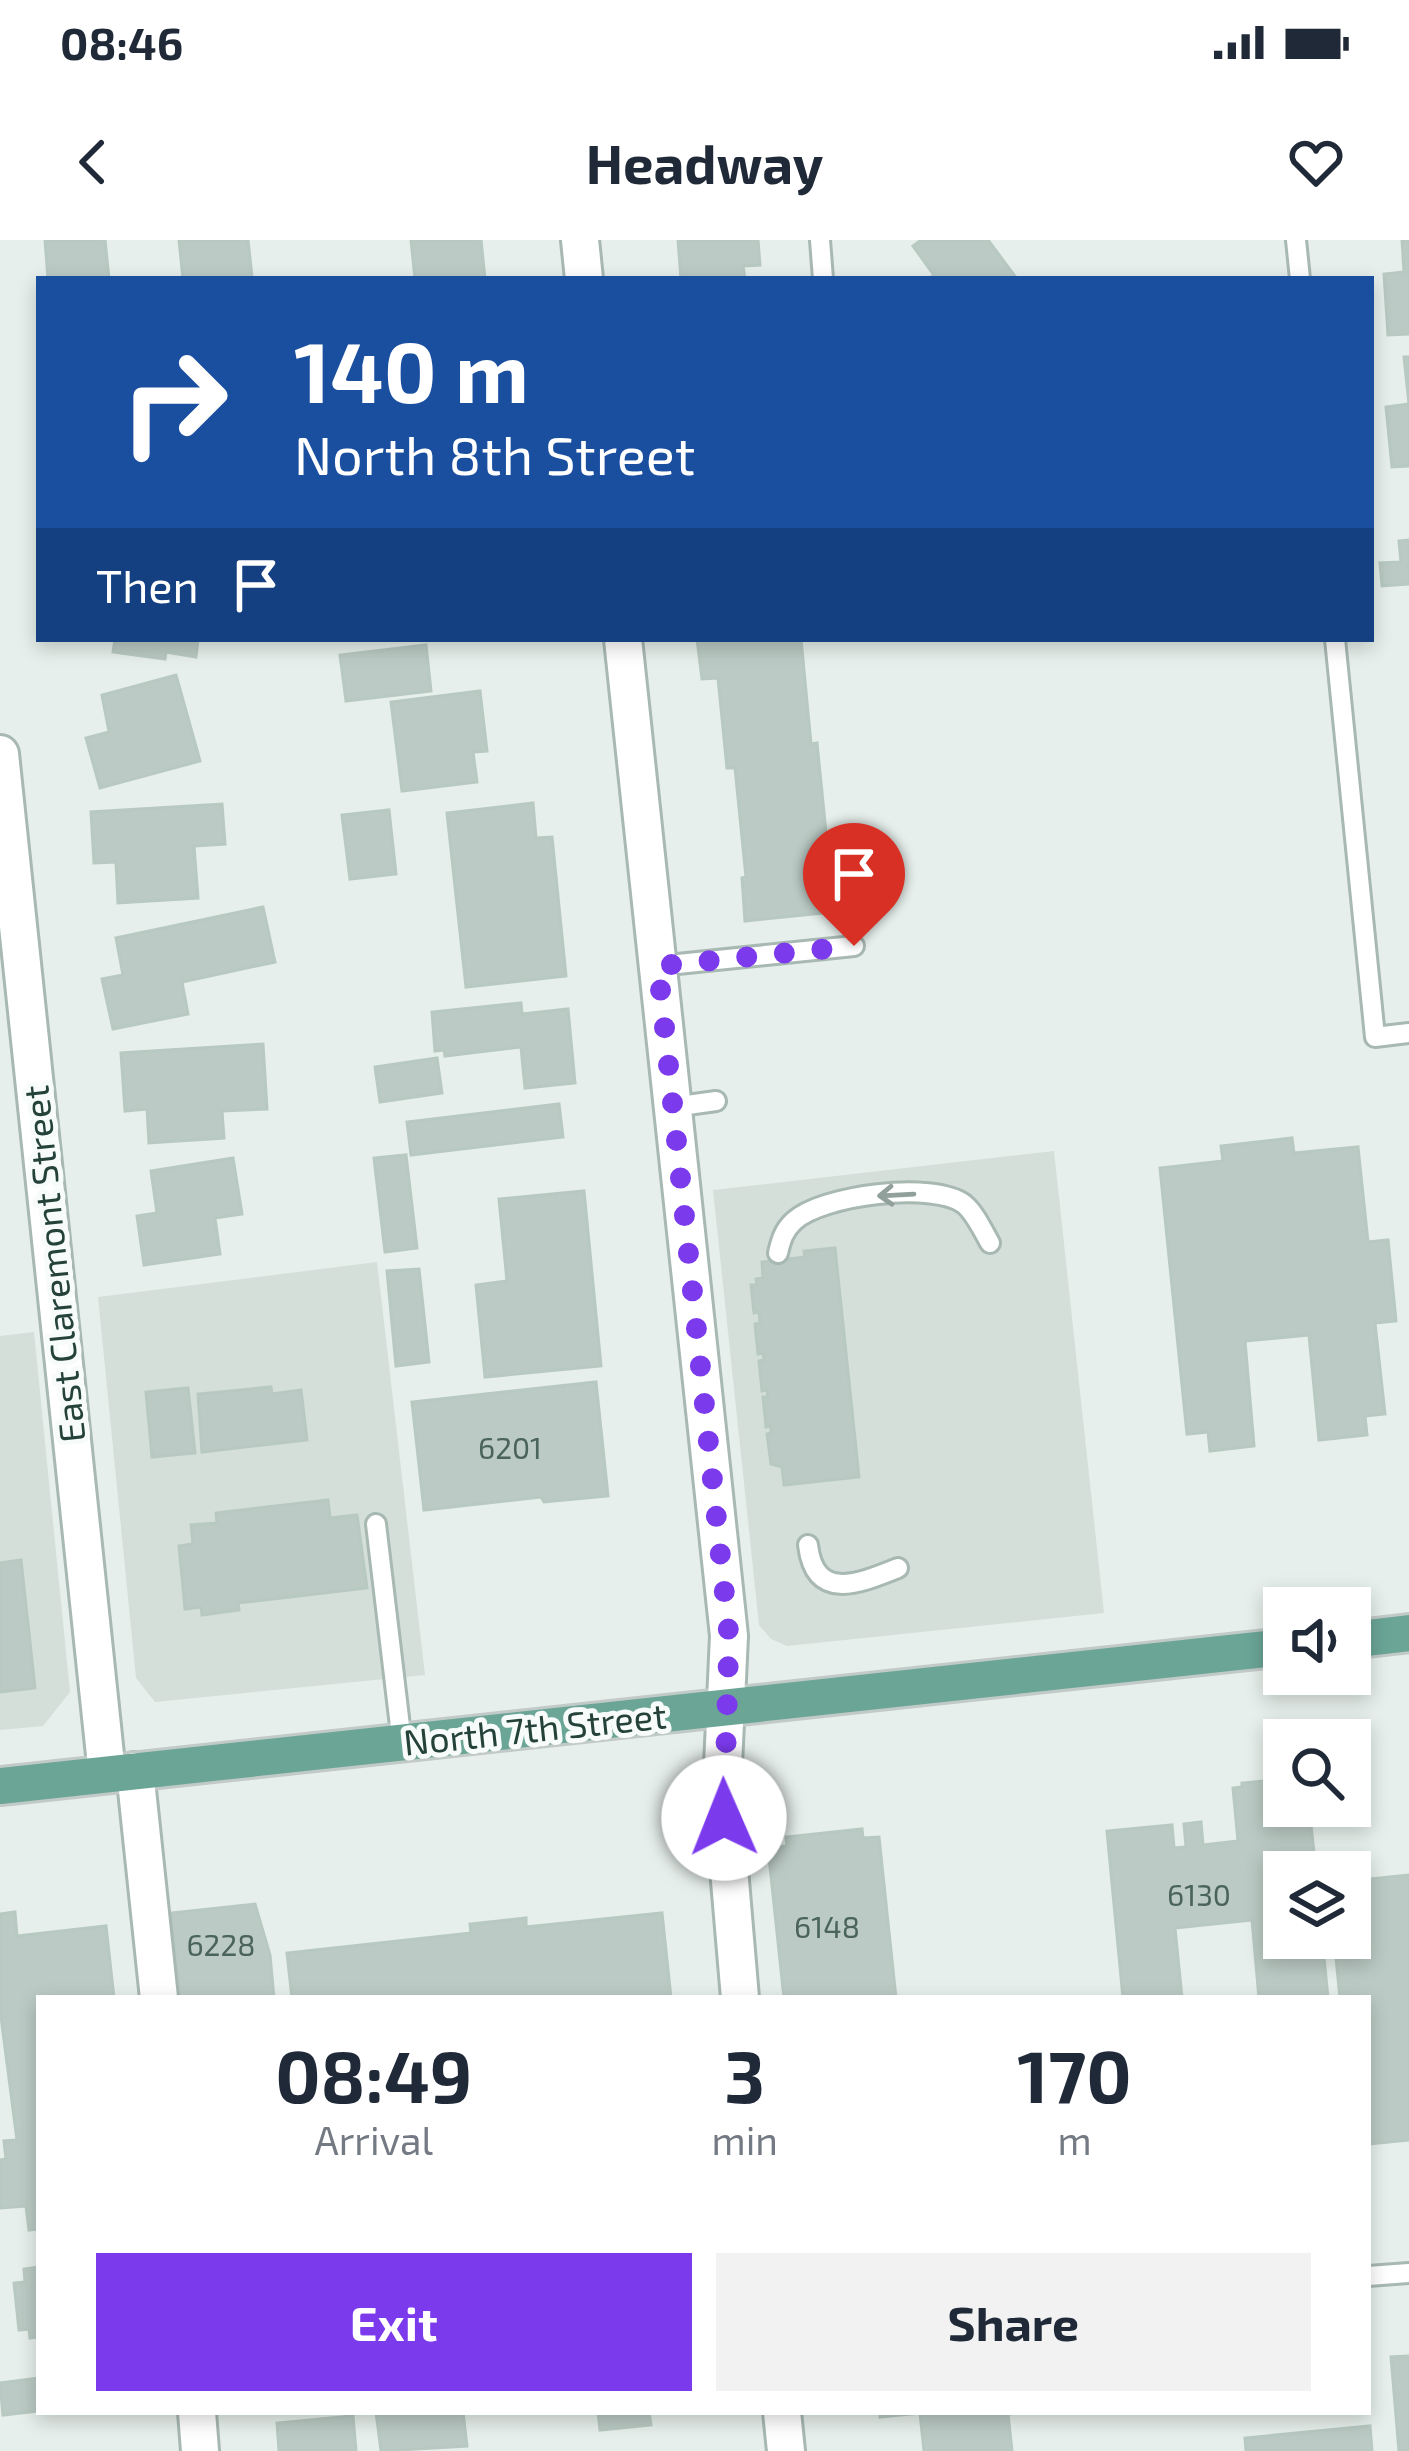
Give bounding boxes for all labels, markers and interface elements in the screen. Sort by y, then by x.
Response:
text: 08:46 [60,15,183,69]
icon: back [60,129,126,195]
icon: heart [1283,129,1349,195]
text: Headway [586,130,823,195]
text: 140 m [294,319,529,420]
icon: right [96,324,252,480]
text: North 8th Street [294,421,695,486]
icon: arrive [223,552,289,618]
text: Then [96,558,199,612]
pin [803,823,905,946]
icon: arrive [821,841,887,907]
street label: East Claremont Street [12,1083,93,1445]
one-way arrow [877,1184,916,1207]
house number: 6201 [478,1429,542,1465]
map controls [1263,1587,1371,1959]
button: sound [1263,1587,1371,1695]
street label: North 7th Street [401,1692,668,1763]
button: search [1263,1719,1371,1827]
position arrow [661,1755,787,1881]
button: layers [1263,1851,1371,1959]
house number: 6130 [1167,1876,1231,1912]
house number: 6148 [794,1908,860,1944]
house number: 6228 [186,1926,256,1962]
text: 08:49 [275,2031,472,2117]
text: 3 [724,2031,765,2117]
text: 170 [1017,2031,1132,2117]
text: Arrival [314,2116,433,2163]
text: min [712,2116,778,2163]
text: m [1057,2116,1092,2163]
button: Exit [96,2253,692,2391]
button: Share [716,2253,1311,2391]

